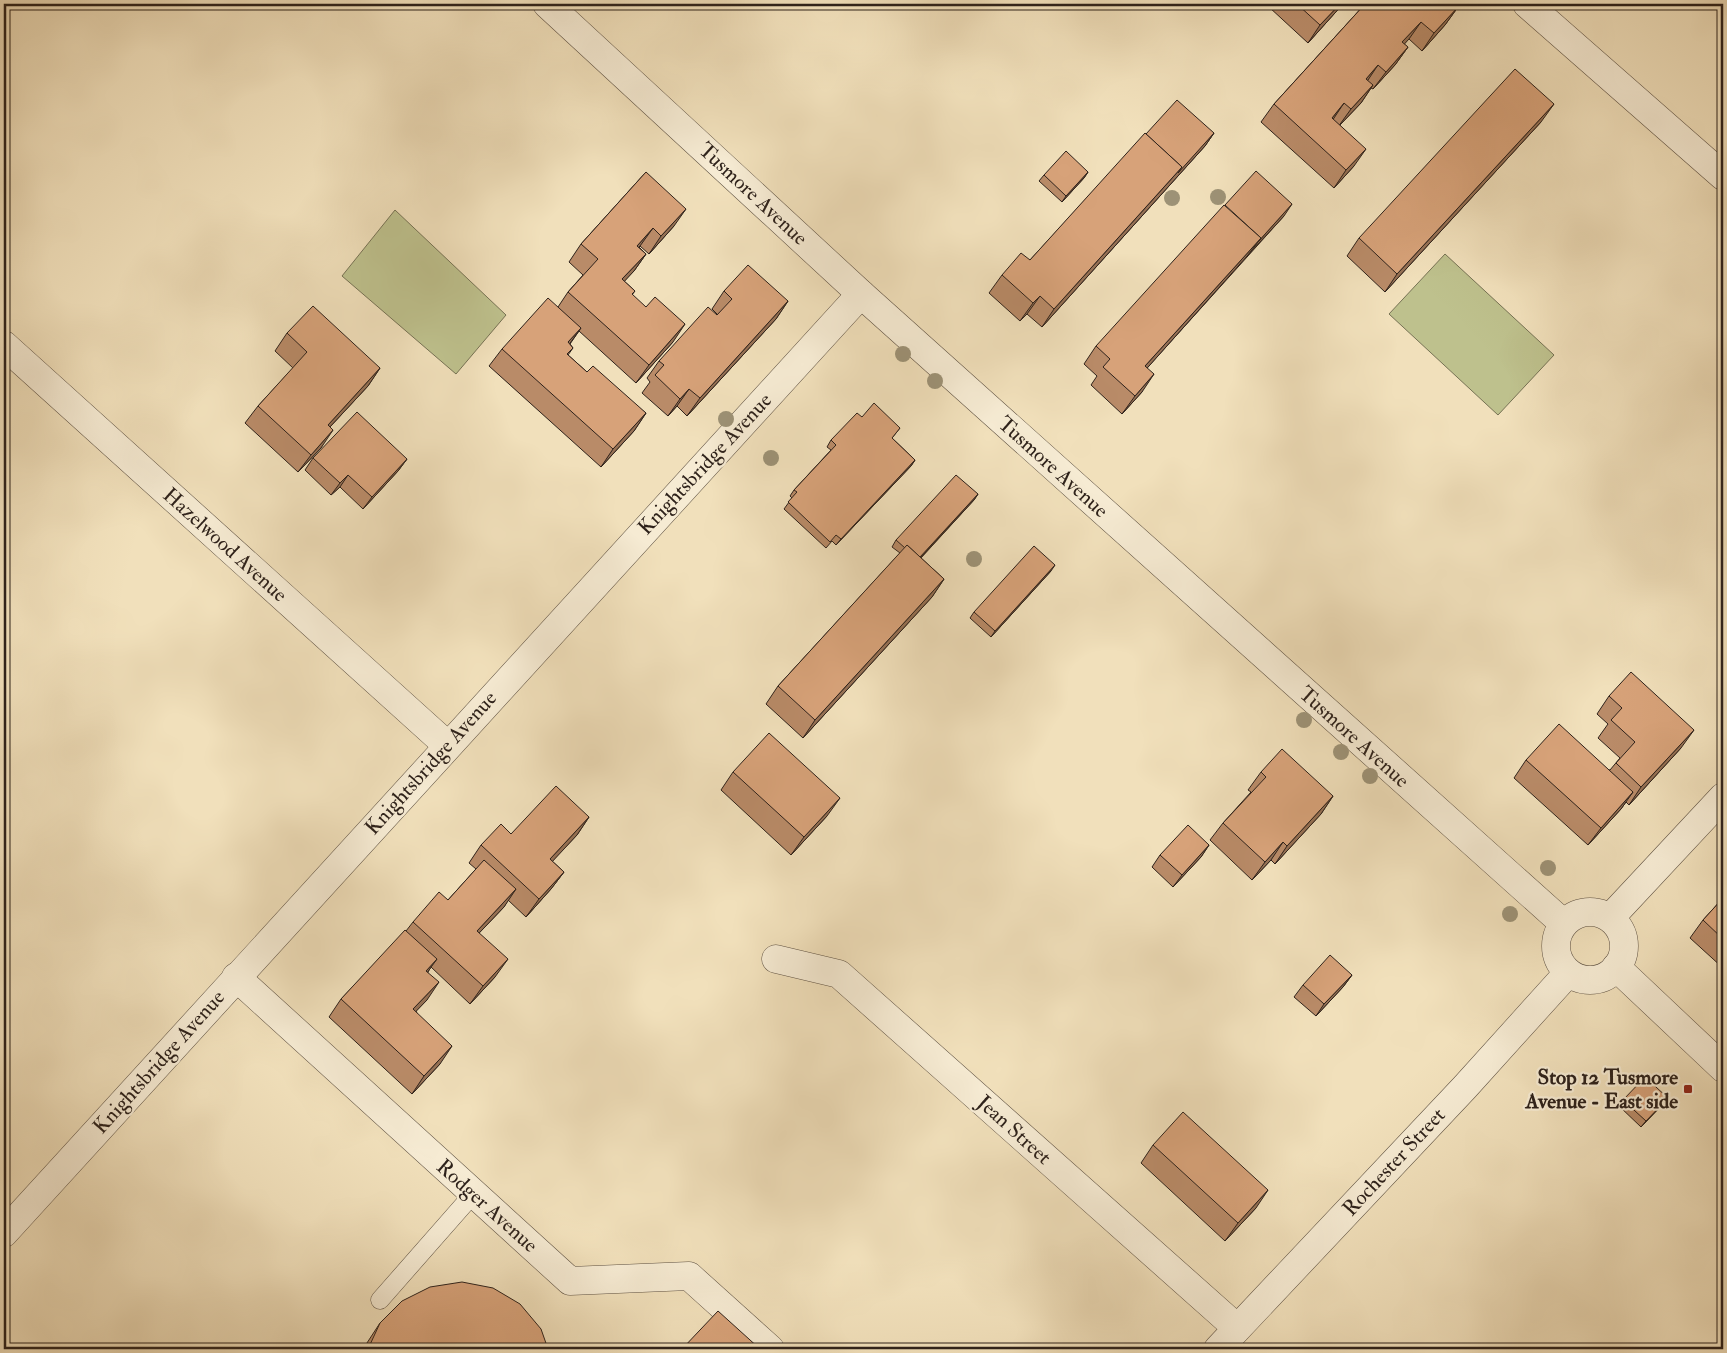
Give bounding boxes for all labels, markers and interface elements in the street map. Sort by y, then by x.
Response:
street label: Tusmore Avenue [693,137,813,252]
street label: Knightsbridge Avenue [632,387,778,541]
street label: Tusmore Avenue [992,410,1114,524]
street label: Hazelwood Avenue [157,482,293,608]
street label: Tusmore Avenue [1293,680,1415,794]
street label: Knightsbridge Avenue [359,685,503,841]
street label: Knightsbridge Avenue [87,984,231,1140]
place label: Stop 12 Tusmore Avenue - East side [1525,1064,1678,1115]
marker: Stop 12 Tusmore Avenue - East side [1682,1083,1694,1095]
street label: Jean Street [970,1089,1057,1171]
street label: Rochester Street [1337,1102,1451,1222]
street label: Rodger Avenue [431,1153,544,1259]

